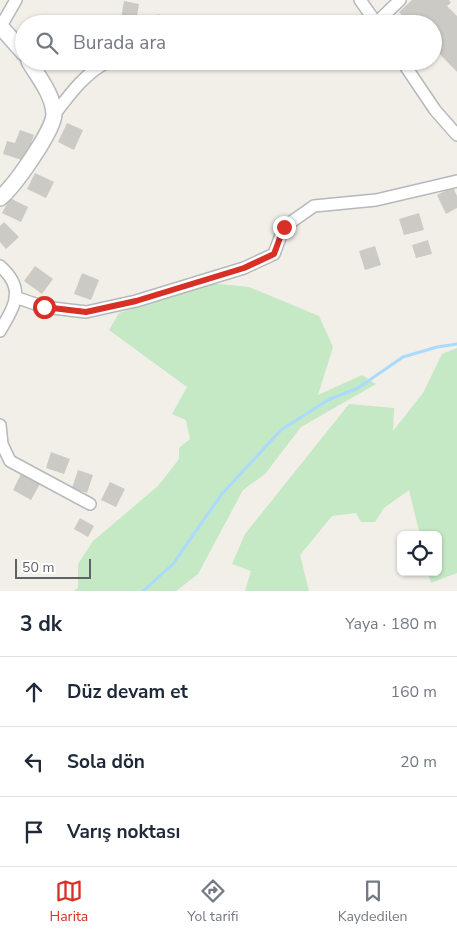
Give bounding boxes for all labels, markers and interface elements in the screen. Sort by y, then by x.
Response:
search box [15,15,442,70]
icon: search [33,29,61,57]
text: Burada ara [73,30,166,56]
route end [273,216,296,239]
route start [33,296,56,319]
map controls [397,531,442,576]
button: locate [397,531,442,576]
scale bar [15,556,91,579]
text: 50 m [22,558,54,577]
text: 3 dk [20,610,62,638]
text: Yaya · 180 m [345,613,437,635]
icon: ahead [20,678,48,706]
text: Düz devam et [67,679,188,705]
text: 160 m [390,681,437,703]
icon: left [20,748,48,776]
text: Sola dön [67,749,145,775]
text: 20 m [400,751,437,773]
icon: arrive [20,818,48,846]
text: Varış noktası [67,819,180,845]
tab: Harita [50,877,88,926]
tab: Yol tarifi [187,877,239,926]
tab: Kaydedilen [338,877,407,926]

